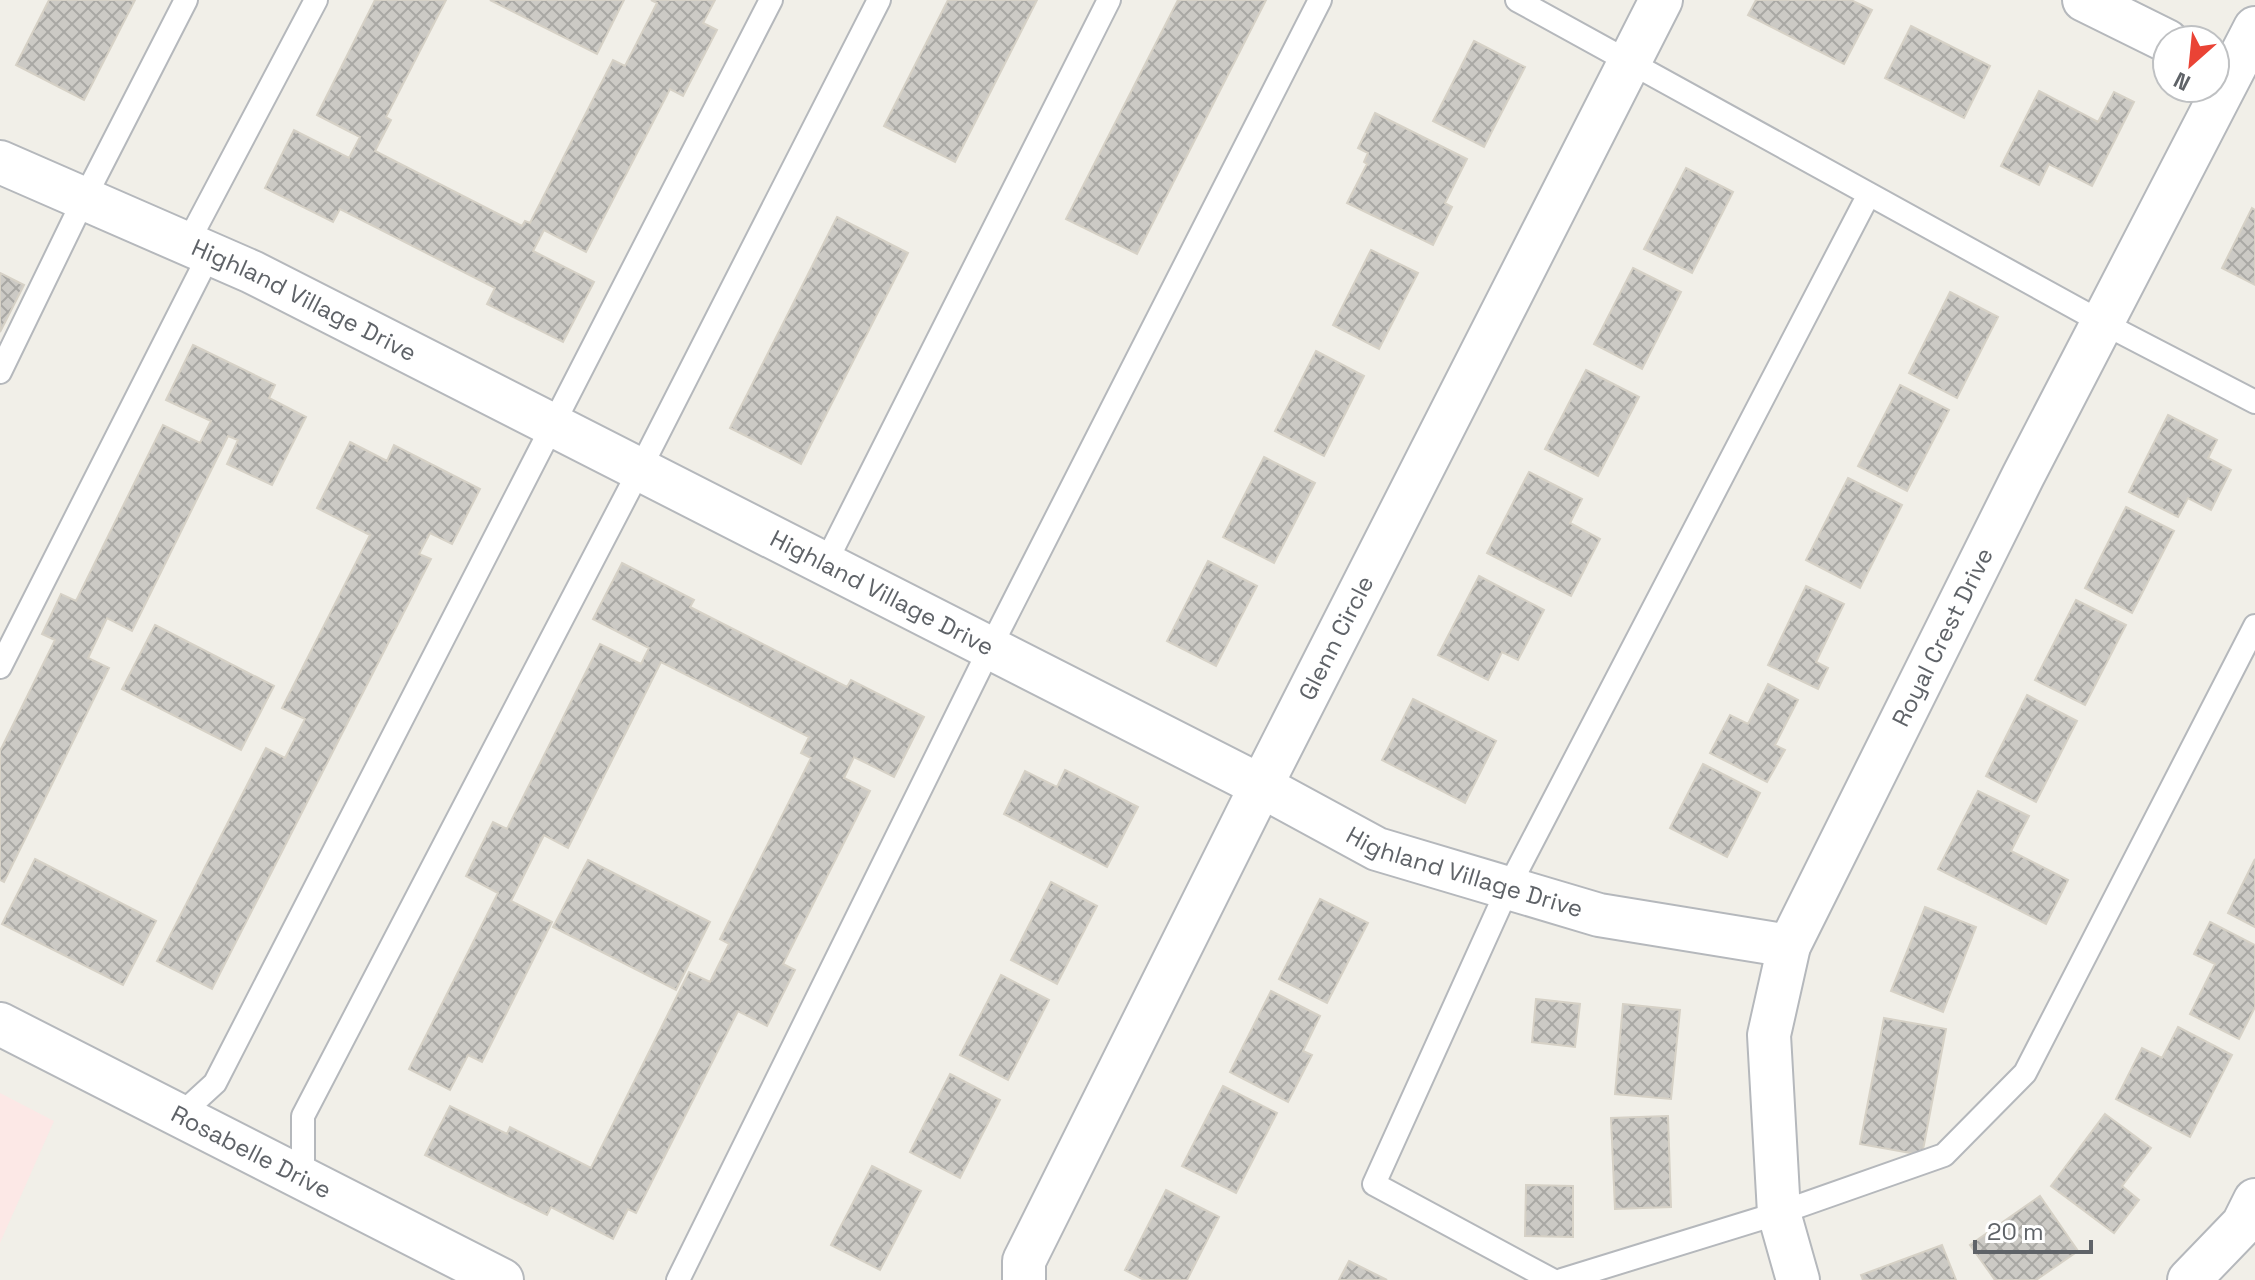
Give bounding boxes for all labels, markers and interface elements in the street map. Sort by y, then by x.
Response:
north arrow [2151,24,2231,104]
text: N [2169,66,2195,98]
street label: Highland Village Drive [187,232,422,368]
street label: Highland Village Drive [765,523,999,662]
street label: Royal Crest Drive [1885,542,2000,732]
street label: Glenn Circle [1291,570,1381,705]
street label: Highland Village Drive [1341,819,1587,924]
street label: Rosabelle Drive [166,1098,337,1205]
scale bar [1975,1204,2091,1254]
text: 20 m [1987,1216,2044,1247]

